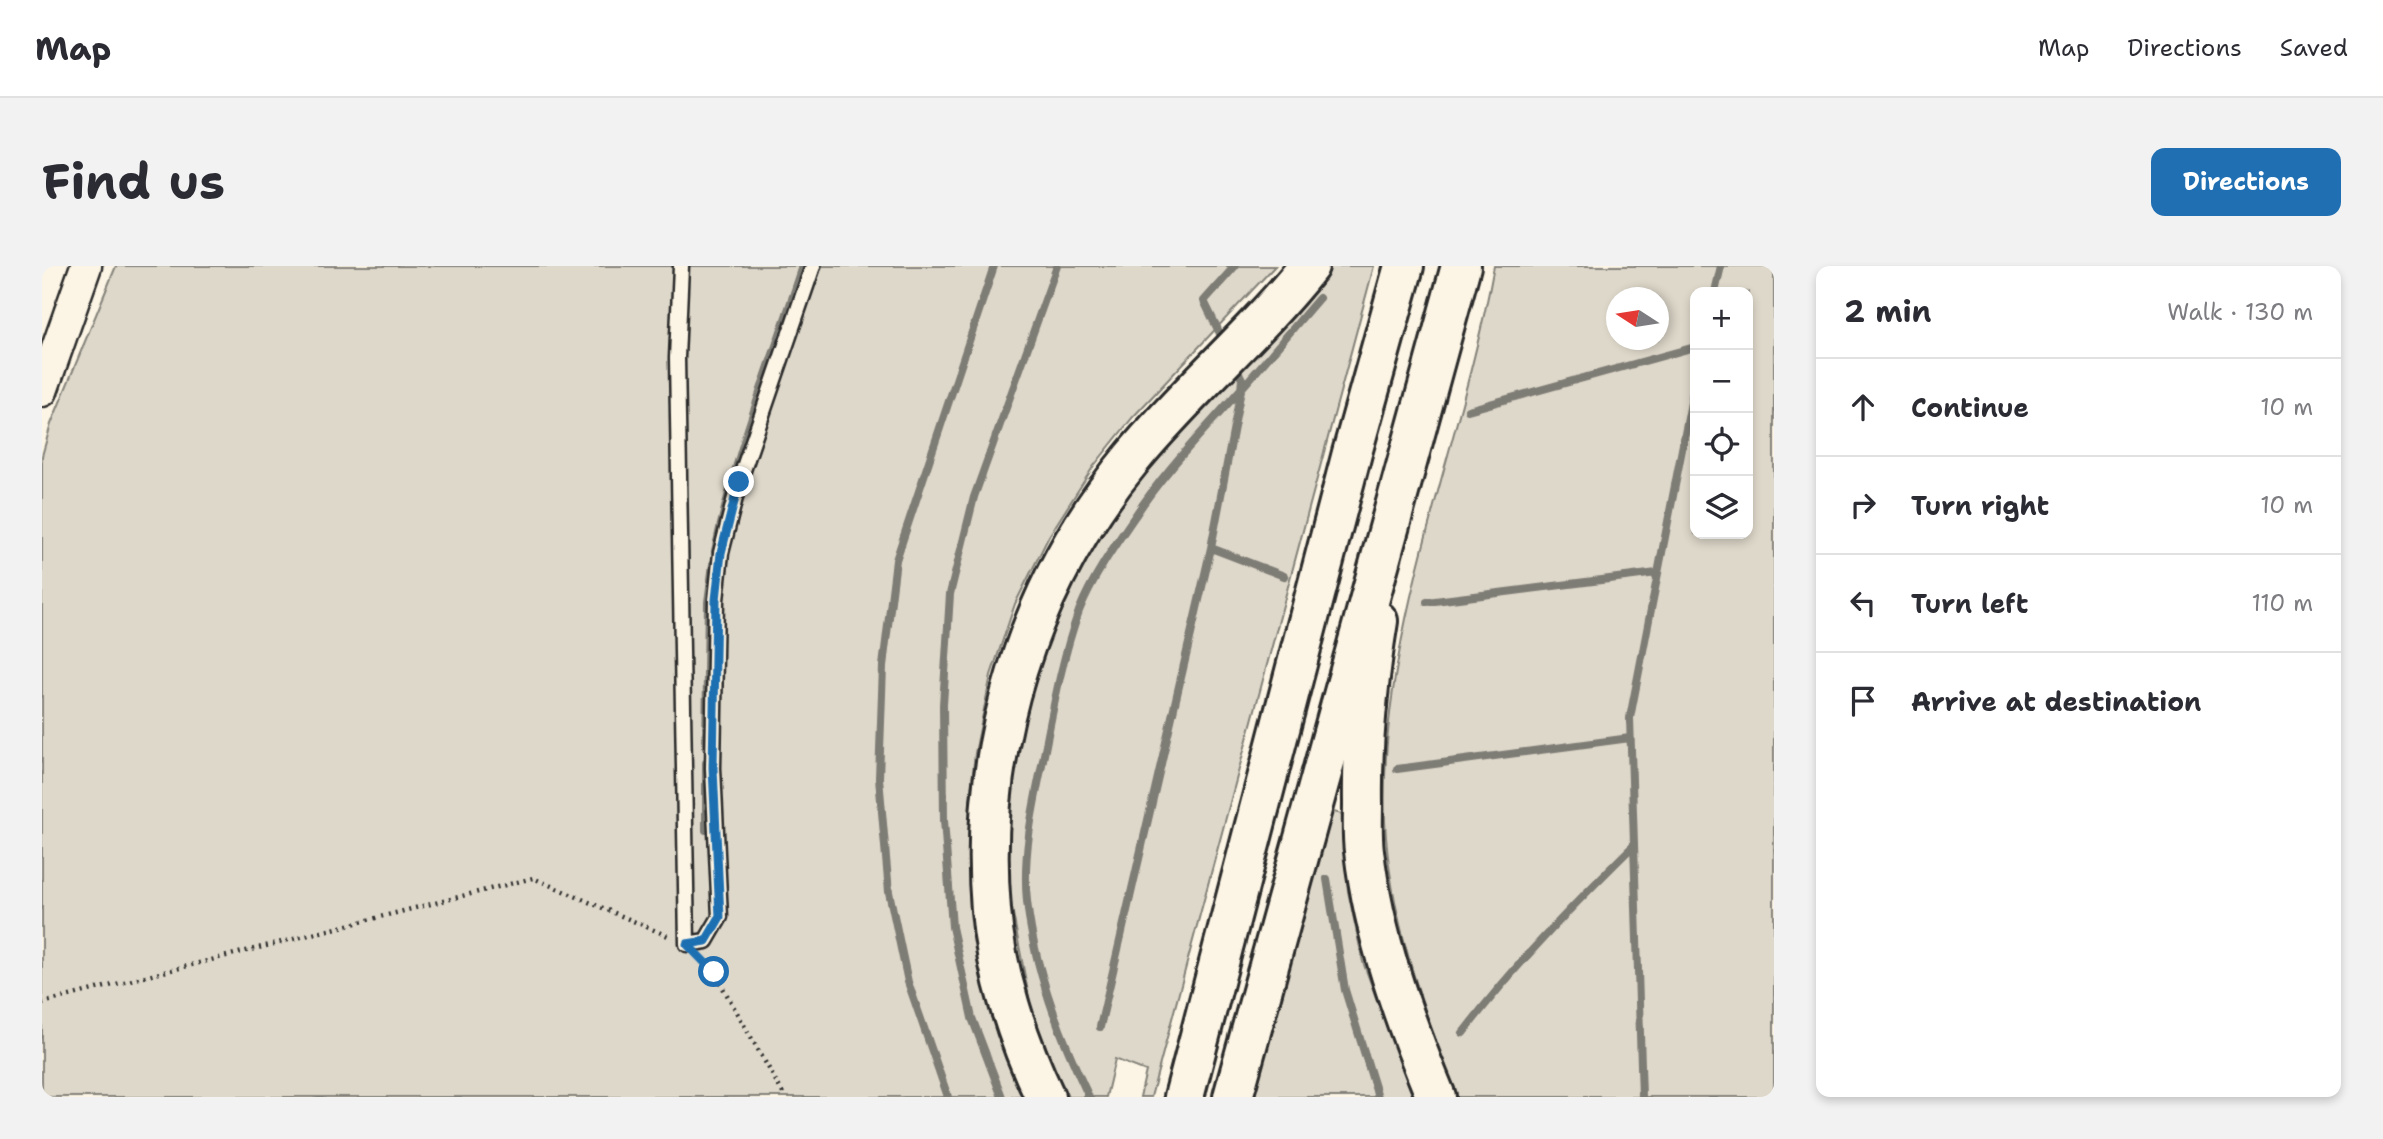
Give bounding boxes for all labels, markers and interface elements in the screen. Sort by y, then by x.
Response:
text: Map [35,26,111,71]
text: Map [2038,32,2089,64]
text: Directions [2127,32,2242,64]
text: Saved [2280,32,2348,64]
button: Directions [2151,148,2341,216]
text: Find us [42,149,225,215]
north arrow [1606,287,1669,350]
map controls [1690,287,1753,539]
button: + [1690,287,1753,350]
text: 2 min [1844,291,1931,332]
text: Walk · 130 m [2167,297,2313,327]
button: − [1690,350,1753,413]
icon: ahead [1844,388,1882,426]
text: Continue [1911,390,2029,425]
text: 10 m [2260,392,2313,422]
button: locate [1690,413,1753,476]
route end [723,466,754,497]
button: layers [1690,476,1753,539]
icon: right [1844,486,1882,524]
text: Turn right [1911,488,2049,523]
text: 10 m [2260,490,2313,520]
icon: left [1844,584,1882,622]
text: Turn left [1911,586,2028,621]
text: 110 m [2251,588,2313,618]
icon: arrive [1844,682,1882,720]
text: Arrive at destination [1911,684,2201,719]
route start [698,956,729,987]

